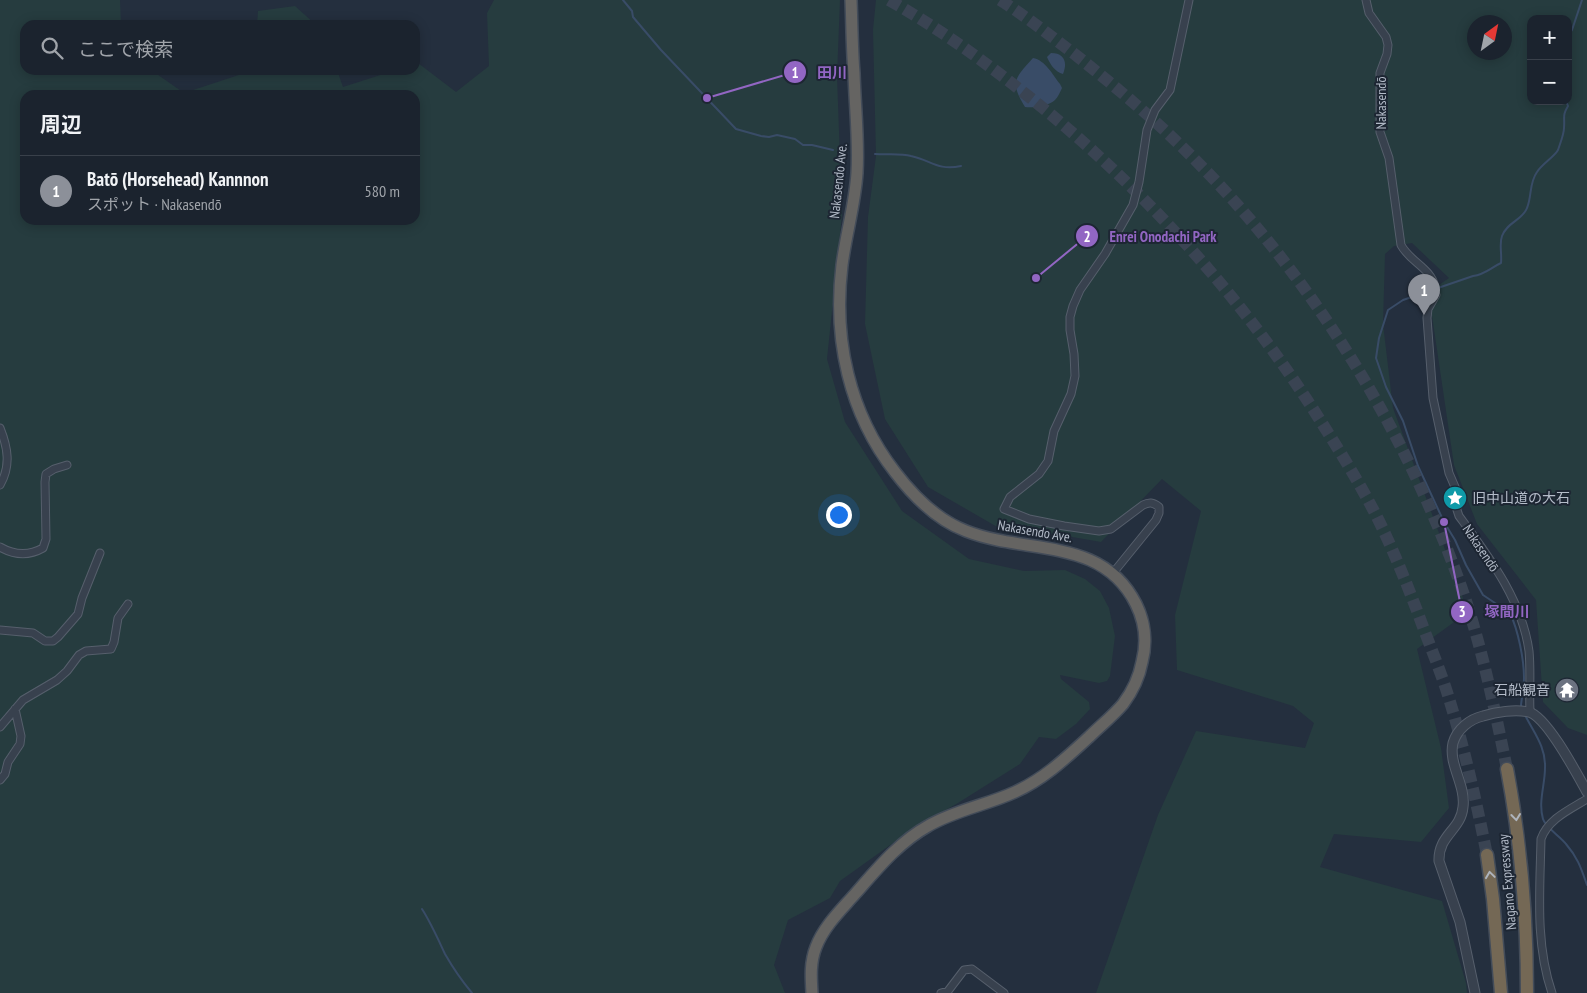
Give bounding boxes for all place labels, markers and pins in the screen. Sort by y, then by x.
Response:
callout: 田川 [782,57,857,87]
callout: Enrei Onodachi Park [1075,221,1227,251]
pin: 1 [1408,274,1440,315]
place icon: 旧中山道の大石 [1442,485,1468,511]
place label: 旧中山道の大石 [1472,489,1570,507]
callout: 塚間川 [1449,597,1539,627]
temple icon: 石船観音 [1554,677,1580,703]
place label: 石船観音 [1494,681,1550,699]

